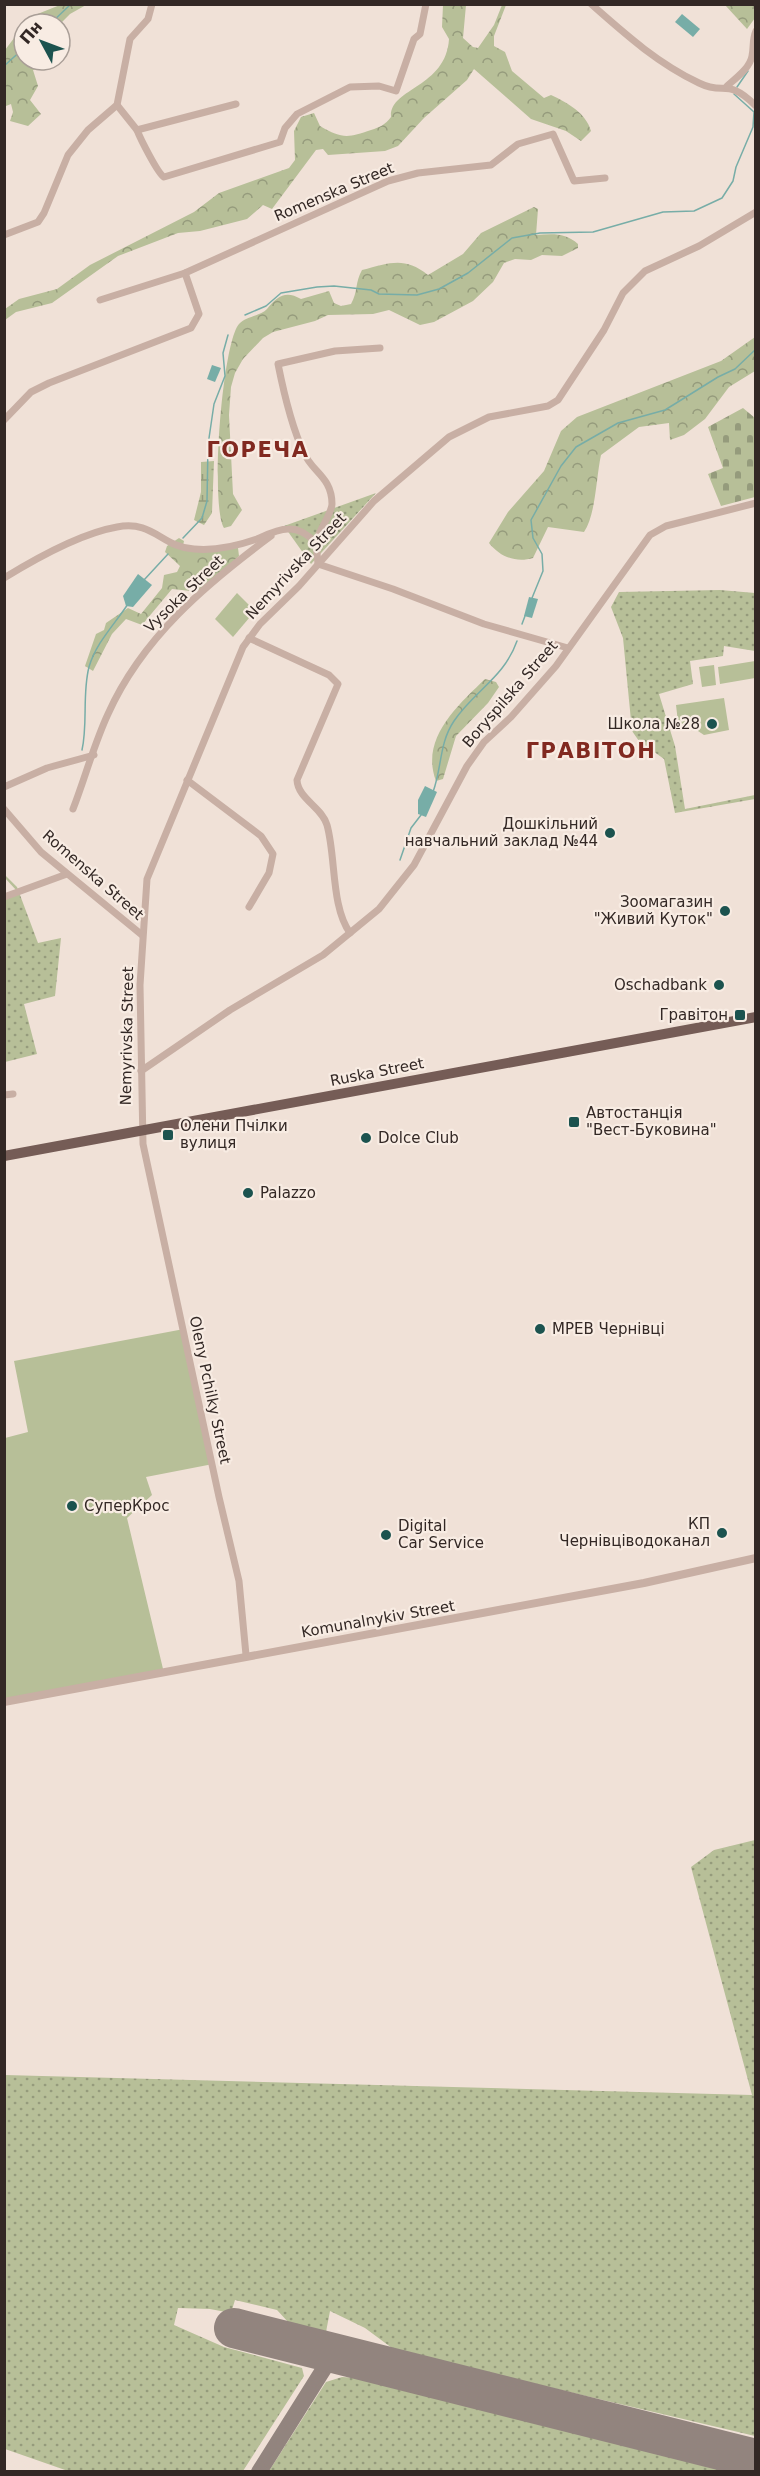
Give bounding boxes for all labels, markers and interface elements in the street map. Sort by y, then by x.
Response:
north arrow [12,12,72,72]
text: Пн [16,17,46,48]
street label: Romenska Street [272,159,397,225]
district label: ГОРЕЧА [206,438,310,462]
street label: Nemyrivska Street [242,509,350,623]
street label: Vysoka Street [140,551,228,636]
street label: Boryspilska Street [459,637,561,751]
place label: Школа №28 [607,715,700,733]
marker: Школа №28 [705,717,719,731]
district label: ГРАВІТОН [526,739,656,763]
place label: Дошкільний навчальний заклад №44 [405,815,598,850]
street label: Romenska Street [39,826,147,924]
marker: Дошкільний навчальний заклад №44 [603,826,617,840]
place label: Зоомагазин "Живий Куток" [594,893,713,928]
marker: Зоомагазин "Живий Куток" [718,904,732,918]
street label: Nemyrivska Street [117,966,137,1106]
place label: Oschadbank [614,976,707,994]
marker: Oschadbank [712,978,726,992]
place label: Гравітон [659,1006,728,1024]
marker: Гравітон [733,1008,747,1022]
street label: Ruska Street [329,1054,425,1090]
place label: Автостанція "Вест-Буковина" [586,1104,717,1139]
marker: Автостанція "Вест-Буковина" [567,1115,581,1129]
place label: Олени Пчілки вулиця [180,1117,288,1152]
marker: Олени Пчілки вулиця [161,1128,175,1142]
place label: Dolce Club [378,1129,459,1147]
marker: Dolce Club [359,1131,373,1145]
place label: Palazzo [260,1184,316,1202]
marker: Palazzo [241,1186,255,1200]
street label: Oleny Pchilky Street [186,1314,235,1466]
place label: МРЕВ Чернівці [552,1320,665,1338]
marker: МРЕВ Чернівці [533,1322,547,1336]
place label: СуперКрос [84,1497,170,1515]
marker: СуперКрос [65,1499,79,1513]
place label: КП Чернівціводоканал [559,1515,710,1550]
place label: Digital Car Service [398,1517,484,1552]
marker: КП Чернівціводоканал [715,1526,729,1540]
marker: Digital Car Service [379,1528,393,1542]
street label: Komunalnykiv Street [300,1597,456,1641]

